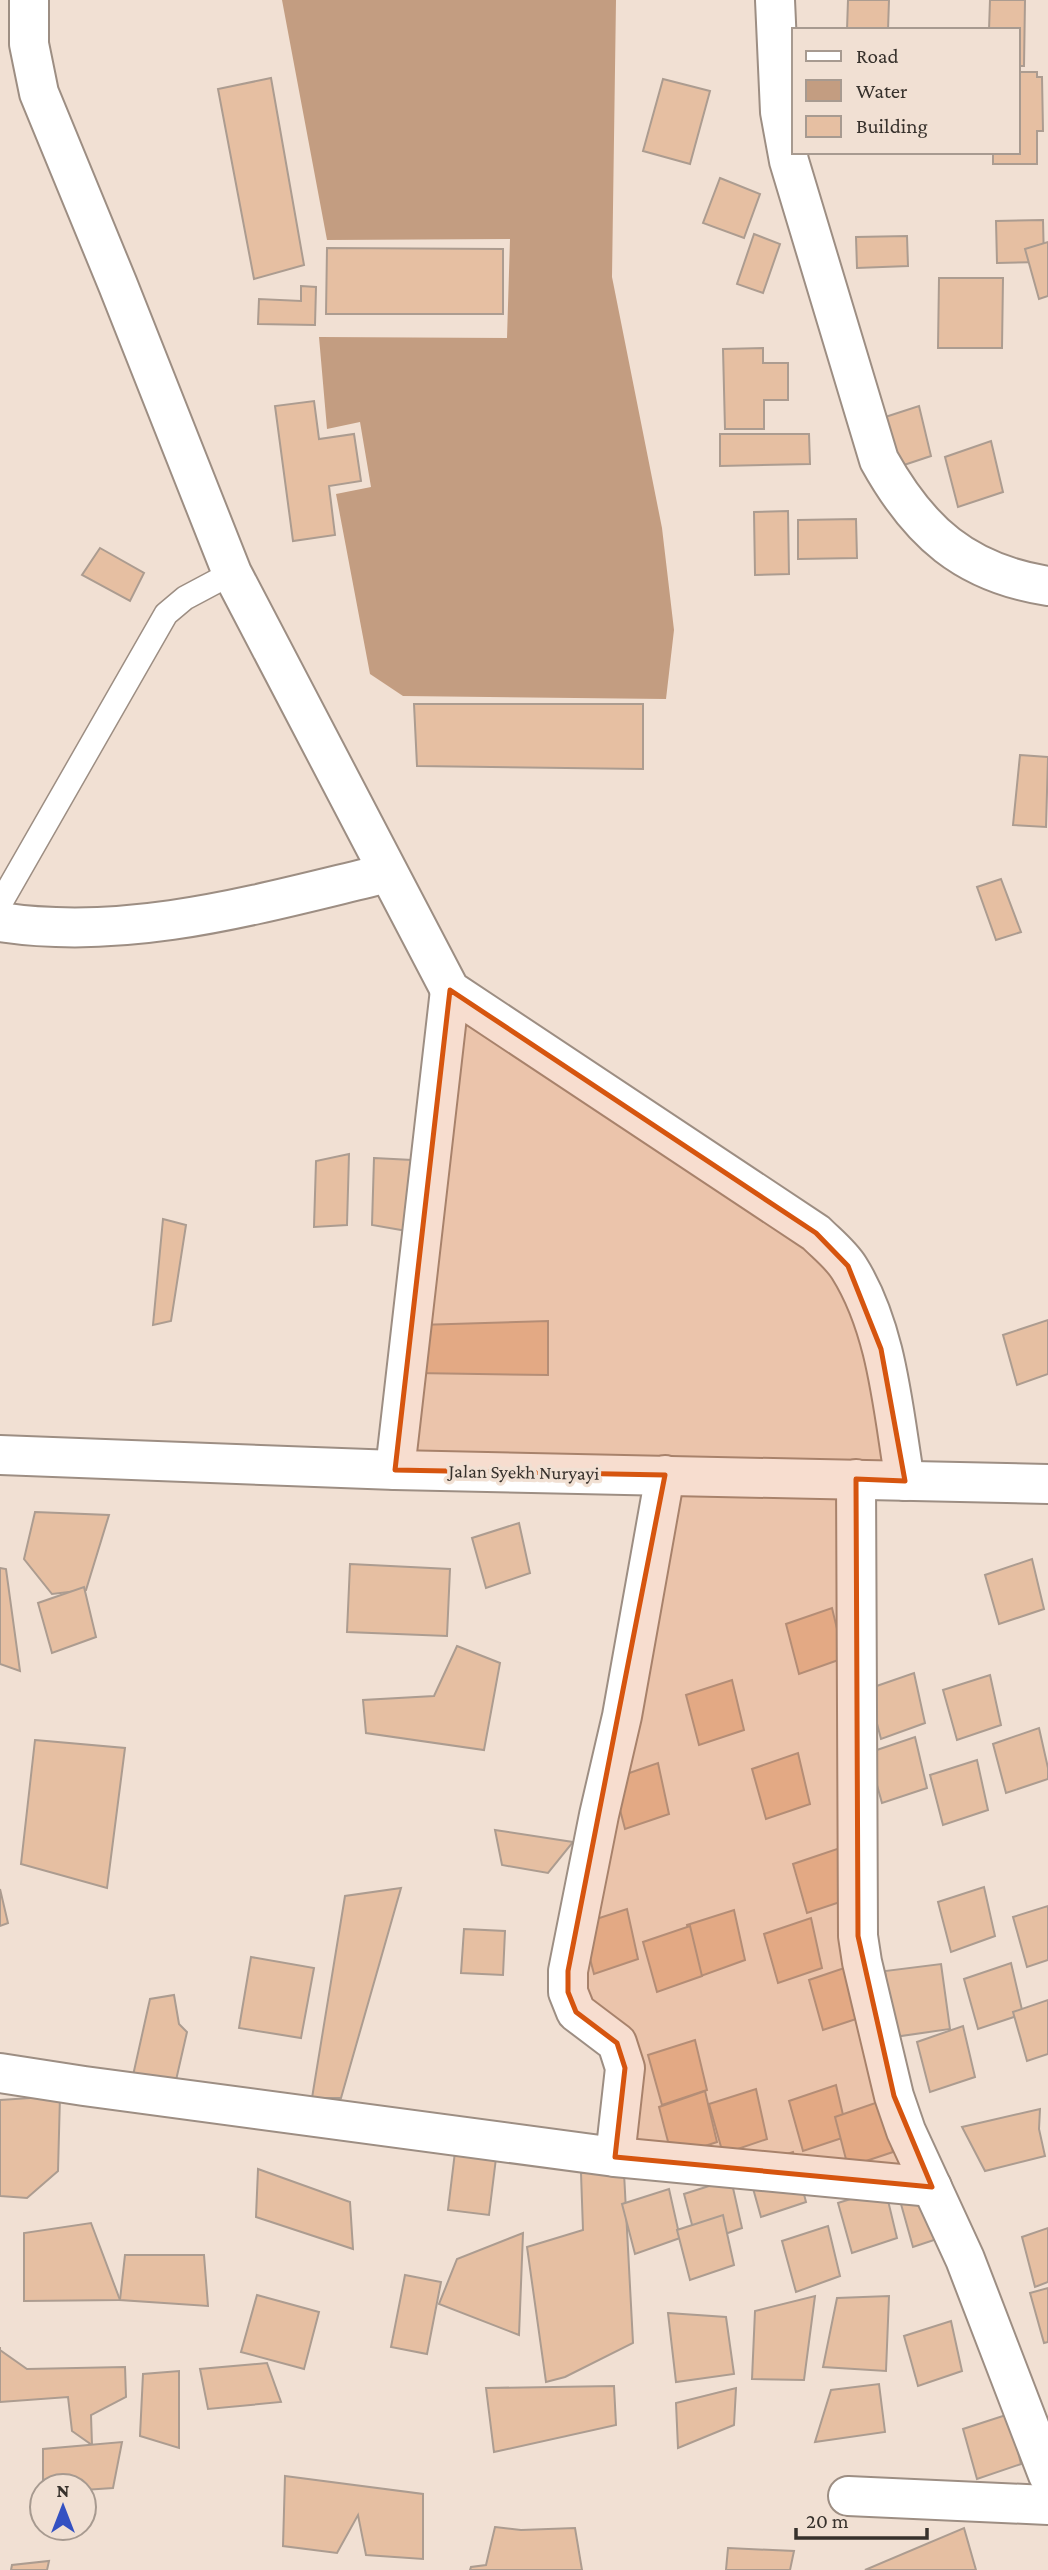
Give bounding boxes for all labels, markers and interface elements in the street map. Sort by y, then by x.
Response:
legend [792,28,1020,154]
text: Road [856,44,899,68]
text: Water [856,79,908,103]
text: Building [856,114,928,138]
street label: Jalan Syekh Nuryayi [446,1460,600,1484]
north arrow [28,2472,98,2542]
text: N [57,2480,70,2501]
scale bar [796,2496,927,2540]
text: 20 m [806,2509,849,2533]

